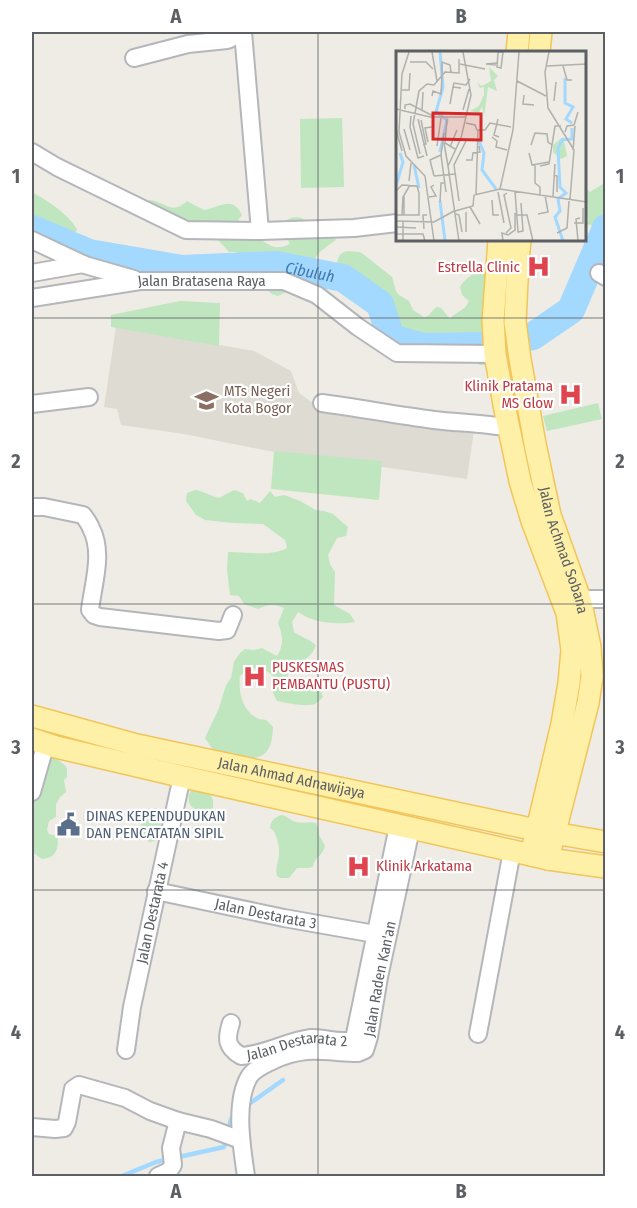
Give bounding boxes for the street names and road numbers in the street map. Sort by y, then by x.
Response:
street label: Jalan Bratasena Raya [136,272,266,290]
street label: Jalan Achmad Sobana [535,485,592,615]
street label: Jalan Ahmad Adnawijaya [216,754,367,802]
street label: Jalan Destarata 4 [133,860,172,965]
street label: Jalan Destarata 3 [213,895,318,933]
street label: Jalan Raden Kan'an [360,919,400,1038]
street label: Jalan Destarata 2 [245,1029,348,1064]

